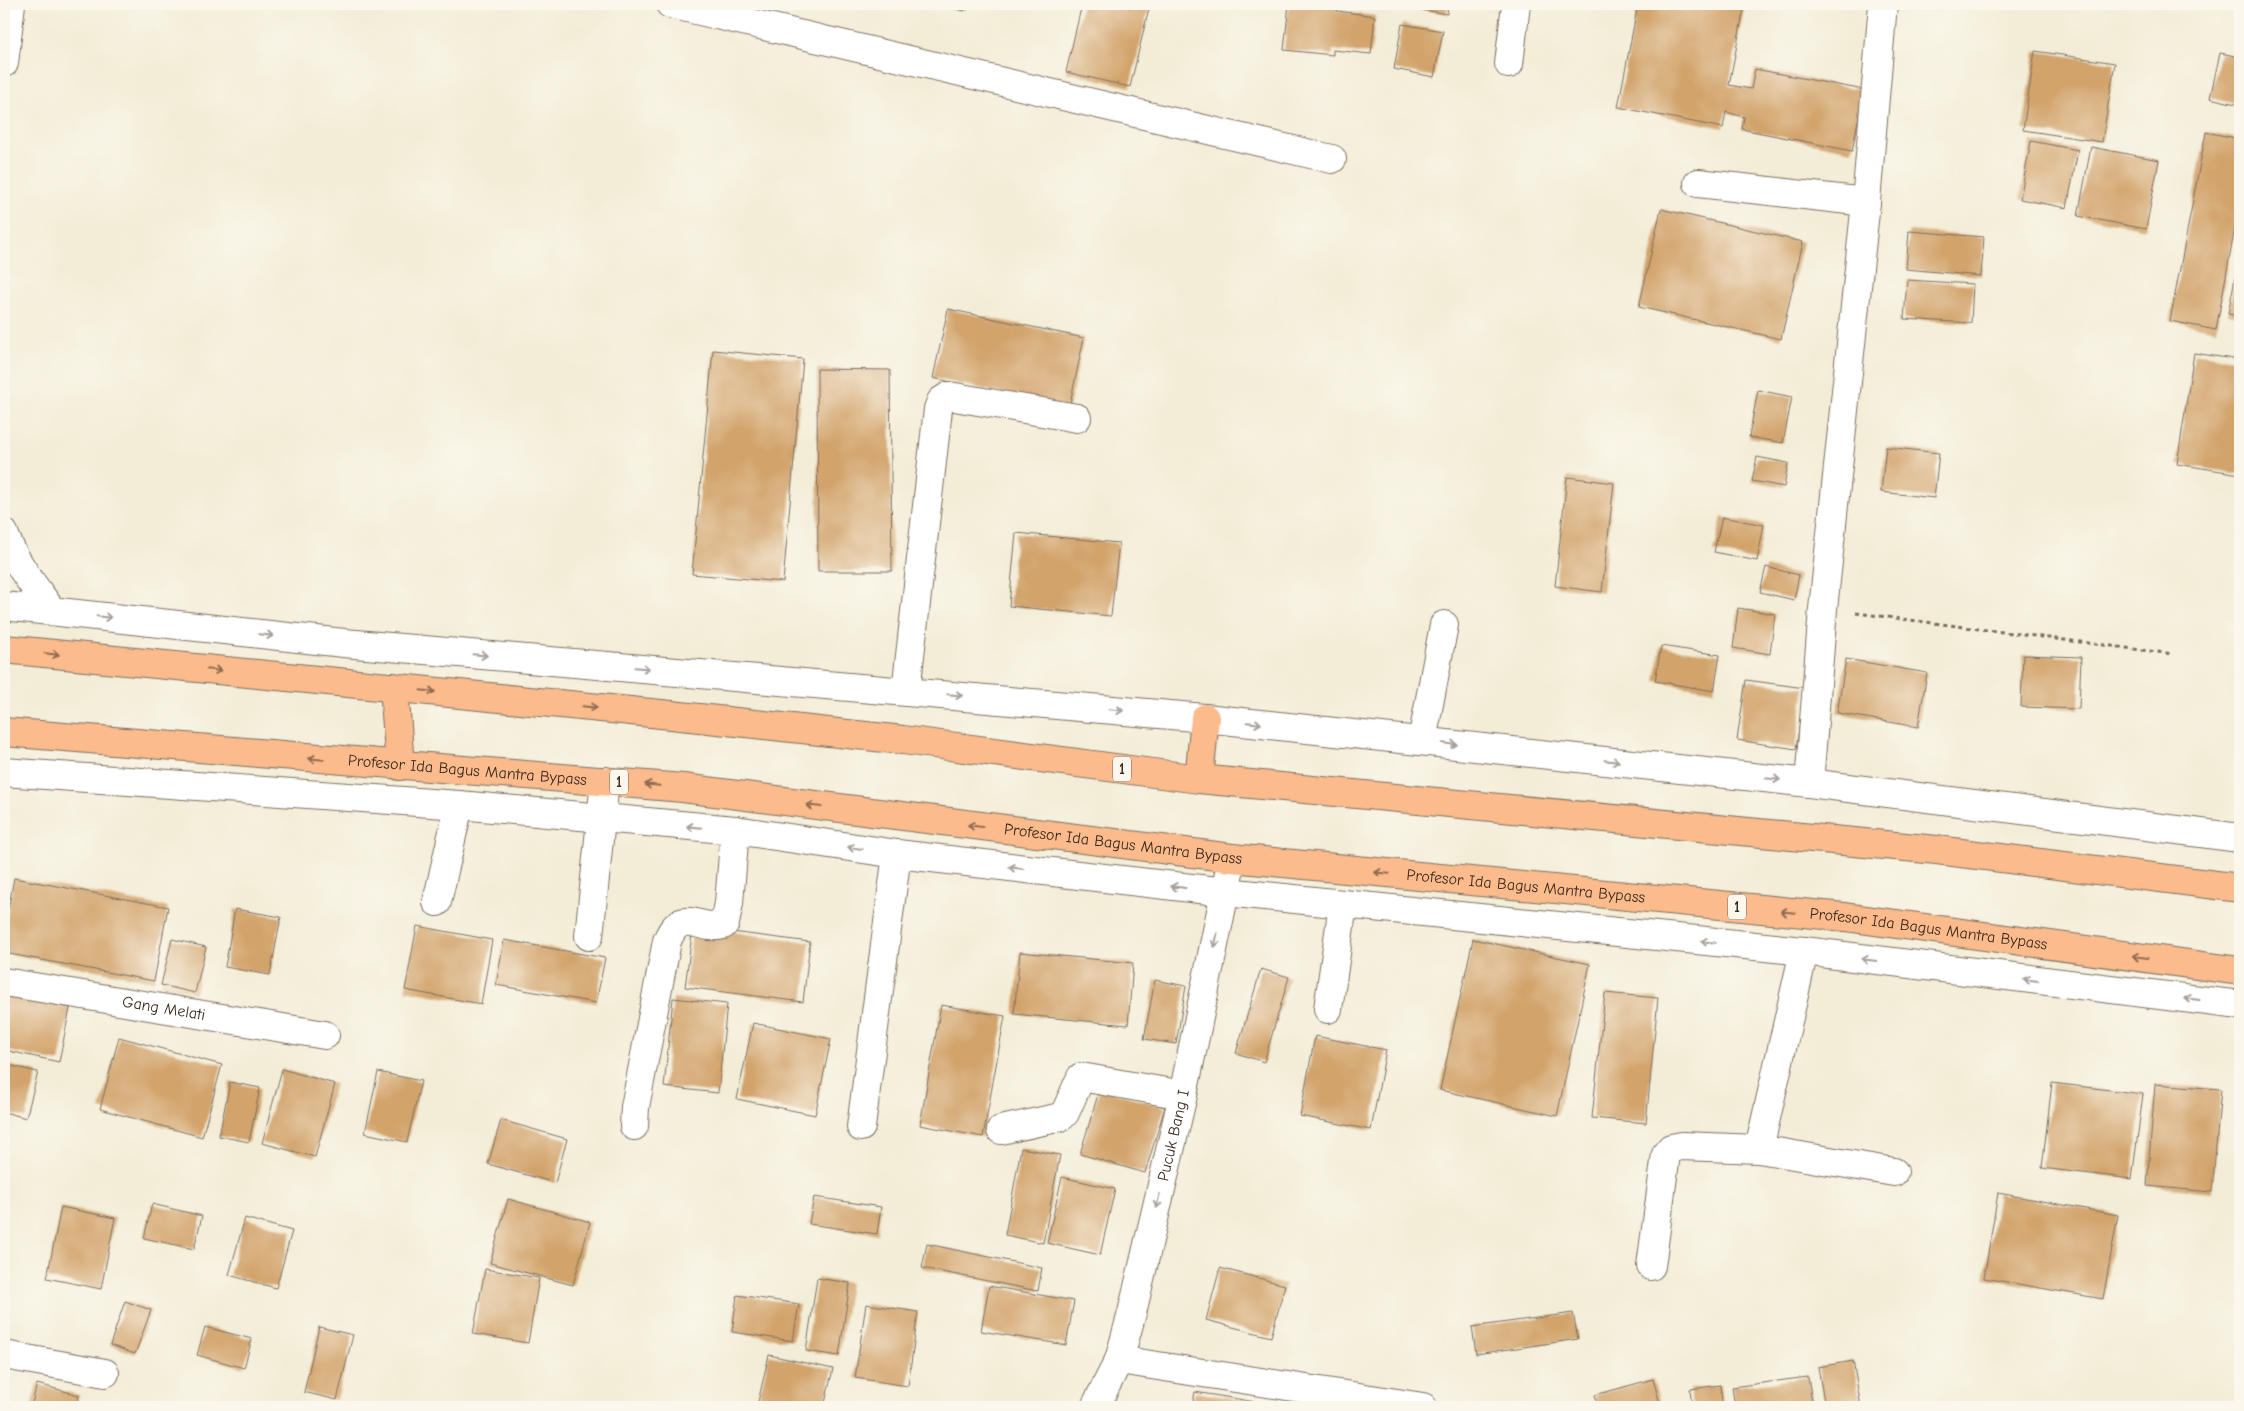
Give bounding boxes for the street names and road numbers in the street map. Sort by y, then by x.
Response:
street label: Profesor Ida Bagus Mantra Bypass [347,751,588,789]
road number: 1 [1113,756,1131,782]
road number: 1 [610,770,628,794]
street label: Profesor Ida Bagus Mantra Bypass [1003,820,1243,868]
street label: Profesor Ida Bagus Mantra Bypass [1406,866,1646,907]
road number: 1 [1728,894,1746,920]
street label: Profesor Ida Bagus Mantra Bypass [1809,905,2049,954]
street label: Gang Melati [121,993,207,1024]
street label: Pucuk Bang I [1154,1088,1193,1183]

